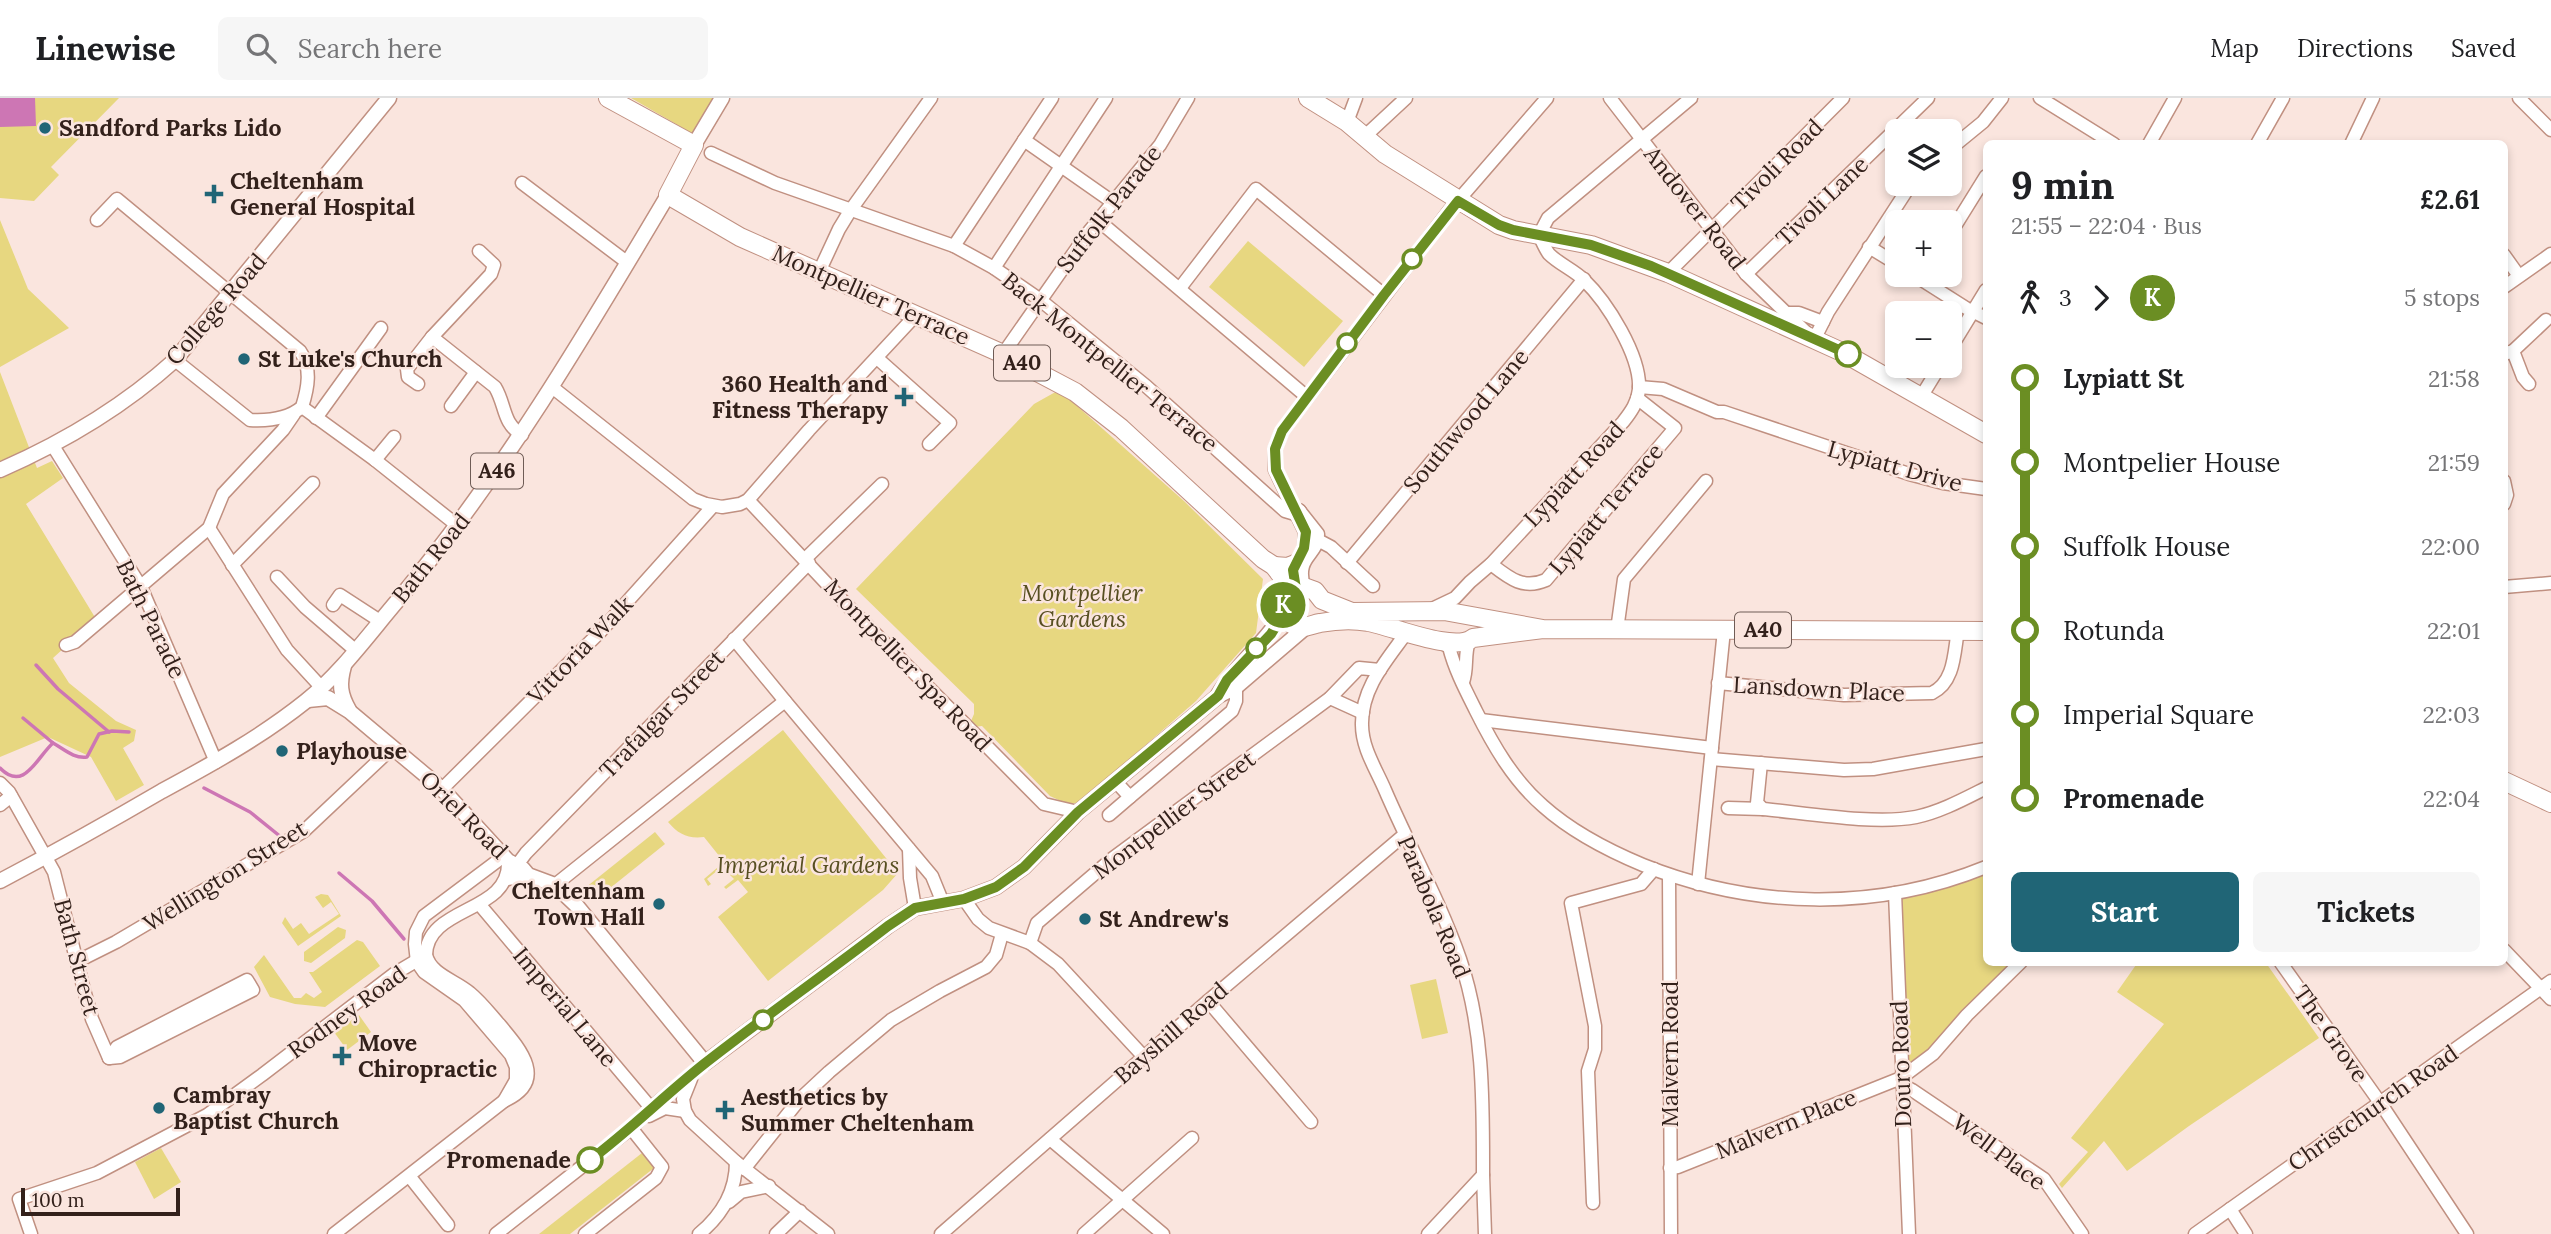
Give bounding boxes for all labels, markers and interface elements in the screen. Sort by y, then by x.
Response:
search box [218,17,708,80]
text: Linewise [35,27,176,69]
icon: search [242,29,280,67]
text: Search here [298,32,442,65]
text: Map [2210,33,2259,64]
text: Directions [2297,33,2413,64]
text: Saved [2451,33,2516,64]
street label: Tivoli Road [1725,112,1829,217]
place label: Sandford Parks Lido [59,113,282,142]
map controls [1885,119,1962,378]
button: layers [1885,119,1962,196]
marker: Sandford Parks Lido [37,120,53,136]
street label: Suffolk Parade [1050,139,1167,278]
street label: Andover Road [1638,139,1753,275]
street label: Tivoli Lane [1769,150,1874,252]
text: 9 min [2011,161,2115,209]
place label: Cheltenham General Hospital [230,166,415,221]
text: £2.61 [2420,183,2480,216]
marker: Cheltenham General Hospital [204,184,224,204]
button: + [1885,210,1962,287]
text: 21:55 – 22:04 · Bus [2011,211,2202,240]
street label: Montpellier Terrace [768,238,974,351]
street label: College Road [159,247,272,371]
unlabelled marker [1402,249,1422,269]
street label: Back Montpellier Terrace [996,265,1224,458]
icon: walk [2011,279,2049,317]
icon: forward [2082,279,2120,317]
text: K [2144,282,2161,313]
text: 3 [2059,283,2072,312]
text: 5 stops [2404,283,2480,312]
button: − [1885,301,1962,378]
unlabelled marker [1337,333,1357,353]
unlabelled marker [1835,341,1861,367]
street label: Southwood Lane [1397,343,1534,499]
place label: St Luke's Church [258,344,443,373]
road number: A40 [994,345,1050,380]
marker: St Luke's Church [236,351,252,367]
text: Lypiatt St [2063,362,2184,395]
text: 21:58 [2428,364,2480,393]
place label: 360 Health and Fitness Therapy [712,369,888,424]
marker: 360 Health and Fitness Therapy [894,387,914,407]
street label: Lypiatt Road [1517,415,1630,533]
street label: Lypiatt Drive [1825,434,1966,497]
street label: Lypiatt Terrace [1542,437,1669,580]
text: Montpelier House [2063,446,2280,479]
text: 21:59 [2428,448,2480,477]
road number: A46 [471,454,523,488]
street label: Bath Road [385,506,476,609]
text: Suffolk House [2063,530,2230,563]
text: 22:00 [2421,532,2480,561]
street label: Bath Parade [110,555,193,683]
street label: Montpellier Spa Road [819,572,998,757]
park label: Montpellier Gardens [1021,578,1143,633]
line badge: K [1260,582,1306,628]
street label: Vittoria Walk [520,589,639,711]
text: K [1274,589,1292,620]
road number: A40 [1735,612,1791,648]
text: Rotunda [2063,614,2165,647]
text: 22:01 [2427,616,2480,645]
unlabelled marker [1246,638,1266,658]
street label: Trafalgar Street [593,643,730,784]
street label: Lansdown Place [1732,670,1906,707]
text: Imperial Square [2063,698,2254,731]
text: 22:03 [2422,700,2480,729]
place label: Playhouse [296,736,407,765]
marker: Playhouse [274,743,290,759]
street label: Montpellier Street [1087,744,1261,885]
street label: Oriel Road [414,765,515,865]
text: Promenade [2063,782,2204,815]
text: 22:04 [2423,784,2480,813]
street label: Wellington Street [137,814,312,938]
street label: Parabola Road [1391,831,1478,983]
park label: Imperial Gardens [717,850,899,879]
button: Start [2011,872,2239,952]
button: Tickets [2253,872,2480,952]
place label: Cheltenham Town Hall [511,876,645,931]
street label: Bath Street [48,895,107,1019]
marker: Cheltenham Town Hall [651,896,667,912]
place label: St Andrew's [1099,904,1229,933]
marker: St Andrew's [1077,911,1093,927]
street label: Imperial Lane [507,941,624,1072]
street label: Rodney Road [282,959,412,1064]
street label: Bayshill Road [1108,975,1234,1090]
street label: The Grove [2288,980,2375,1088]
street label: Malvern Road [1655,981,1684,1127]
street label: Douro Road [1884,1000,1917,1128]
unlabelled marker [753,1010,773,1030]
place label: Move Chiropractic [358,1028,497,1083]
street label: Christchurch Road [2282,1038,2463,1177]
marker: Move Chiropractic [332,1046,352,1066]
place label: Cambray Baptist Church [173,1080,339,1135]
place label: Aesthetics by Summer Cheltenham [741,1082,974,1137]
street label: Malvern Place [1711,1082,1861,1165]
marker: Cambray Baptist Church [151,1100,167,1116]
marker: Aesthetics by Summer Cheltenham [715,1100,735,1120]
street label: Well Place [1947,1107,2052,1196]
place label: Promenade [446,1145,571,1174]
marker: Promenade [577,1147,603,1173]
scale bar [21,1185,180,1217]
text: 100 m [32,1188,85,1212]

